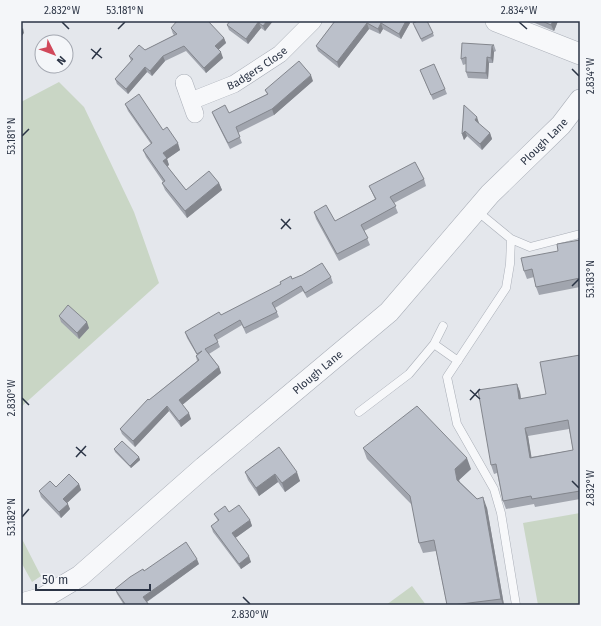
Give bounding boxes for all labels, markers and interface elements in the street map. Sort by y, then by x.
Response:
text: 2.832°W [44,5,81,17]
text: 53.181°N [106,5,144,17]
text: 2.834°W [501,5,538,17]
north arrow [34,34,74,74]
street label: Badgers Close [225,44,290,93]
text: N [54,53,68,67]
text: 2.834°W [585,57,597,94]
street label: Plough Lane [518,116,571,168]
text: 53.181°N [6,117,18,155]
text: 53.183°N [585,260,597,298]
street label: Plough Lane [290,348,345,397]
text: 2.830°W [6,379,18,416]
text: 2.832°W [585,469,597,506]
text: 53.182°N [6,498,18,536]
scale bar [36,566,150,592]
text: 50 m [42,573,68,587]
text: 2.830°W [232,609,269,621]

